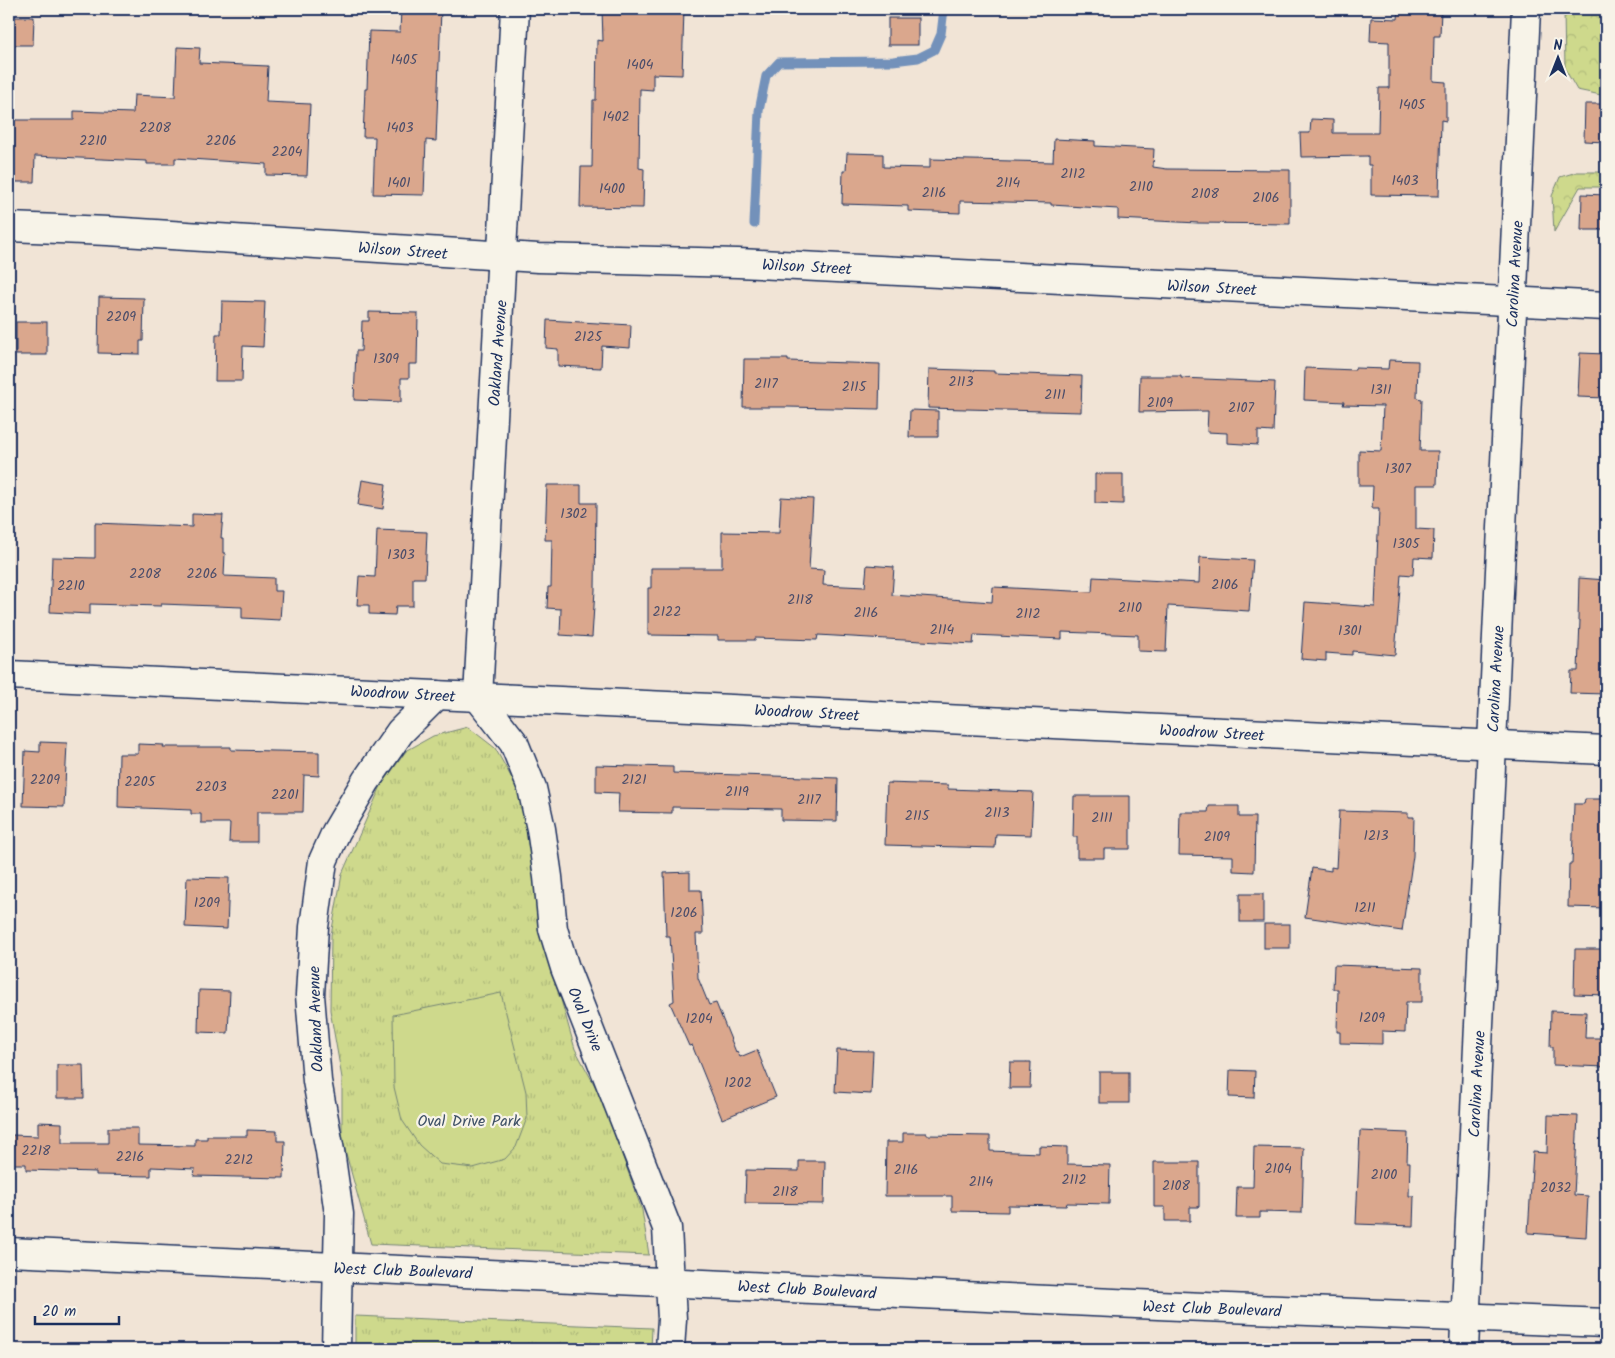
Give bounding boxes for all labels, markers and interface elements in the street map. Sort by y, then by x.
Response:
north arrow [1532,32,1582,82]
text: N [1554,35,1563,57]
house number: 1405 [391,49,419,71]
house number: 1404 [627,54,654,76]
house number: 1405 [1399,94,1427,116]
house number: 1402 [602,106,630,128]
house number: 2208 [139,117,171,139]
house number: 1403 [386,117,414,139]
house number: 2210 [79,130,107,152]
house number: 2206 [205,130,237,152]
house number: 2204 [272,141,303,163]
house number: 2112 [1060,163,1086,185]
house number: 1403 [1391,170,1419,192]
house number: 1401 [387,172,411,194]
house number: 2114 [996,172,1021,194]
house number: 2110 [1129,176,1153,198]
house number: 1400 [599,178,625,200]
house number: 2116 [922,182,946,204]
house number: 2108 [1191,183,1220,205]
house number: 2106 [1252,187,1280,209]
street label: Carolina Avenue [1500,220,1531,328]
street label: Wilson Street [357,236,449,267]
street label: Wilson Street [761,253,853,282]
street label: Wilson Street [1166,274,1258,303]
street label: Oakland Avenue [482,299,515,407]
house number: 2209 [106,306,136,328]
house number: 2125 [574,326,604,348]
house number: 1309 [373,348,399,370]
house number: 2113 [949,371,973,393]
house number: 2117 [754,373,778,395]
house number: 2115 [842,376,868,398]
house number: 1311 [1370,379,1392,401]
house number: 2111 [1044,384,1066,406]
house number: 2109 [1147,392,1173,414]
house number: 2107 [1228,397,1255,419]
house number: 1307 [1385,458,1411,480]
house number: 1302 [560,503,588,525]
house number: 1305 [1393,533,1421,555]
house number: 1303 [387,544,415,566]
house number: 2208 [129,563,161,585]
house number: 2206 [186,563,218,585]
house number: 2106 [1211,574,1239,596]
house number: 2210 [57,575,85,597]
house number: 2118 [787,589,813,611]
house number: 2110 [1118,597,1142,619]
house number: 2122 [653,601,681,623]
house number: 2116 [854,602,878,624]
house number: 2112 [1015,603,1041,625]
house number: 2114 [930,619,955,641]
house number: 1301 [1338,620,1362,642]
street label: Carolina Avenue [1481,625,1512,733]
street label: Woodrow Street [350,679,457,710]
street label: Woodrow Street [754,698,861,729]
street label: Woodrow Street [1159,718,1266,749]
house number: 2209 [30,769,60,791]
house number: 2121 [621,769,647,791]
house number: 2205 [125,771,157,793]
house number: 2203 [195,776,227,798]
house number: 2119 [725,781,749,803]
house number: 2201 [271,784,299,806]
house number: 2117 [797,789,821,811]
house number: 2113 [985,802,1009,824]
house number: 2115 [905,805,931,827]
house number: 2111 [1091,807,1113,829]
house number: 1213 [1364,825,1388,847]
house number: 2109 [1204,826,1230,848]
house number: 1209 [194,892,220,914]
house number: 1211 [1354,897,1376,919]
house number: 1206 [670,902,698,924]
street label: Oakland Avenue [302,965,331,1072]
street label: Oval Drive [560,983,609,1056]
house number: 1209 [1359,1007,1385,1029]
house number: 1204 [685,1008,713,1030]
street label: Carolina Avenue [1462,1030,1493,1138]
house number: 1202 [724,1072,752,1094]
park label: Oval Drive Park [417,1109,521,1134]
house number: 2218 [21,1140,51,1162]
house number: 2216 [116,1146,144,1168]
house number: 2212 [225,1149,253,1171]
house number: 2104 [1264,1158,1292,1180]
house number: 2116 [894,1159,918,1181]
house number: 2100 [1371,1164,1397,1186]
house number: 2112 [1061,1169,1087,1191]
house number: 2114 [969,1171,994,1193]
house number: 2108 [1162,1175,1191,1197]
house number: 2032 [1540,1177,1572,1199]
house number: 2118 [772,1181,798,1203]
street label: West Club Boulevard [333,1257,474,1286]
street label: West Club Boulevard [737,1274,878,1307]
scale bar [35,1293,119,1325]
street label: West Club Boulevard [1142,1295,1283,1324]
text: 20 m [42,1300,76,1324]

